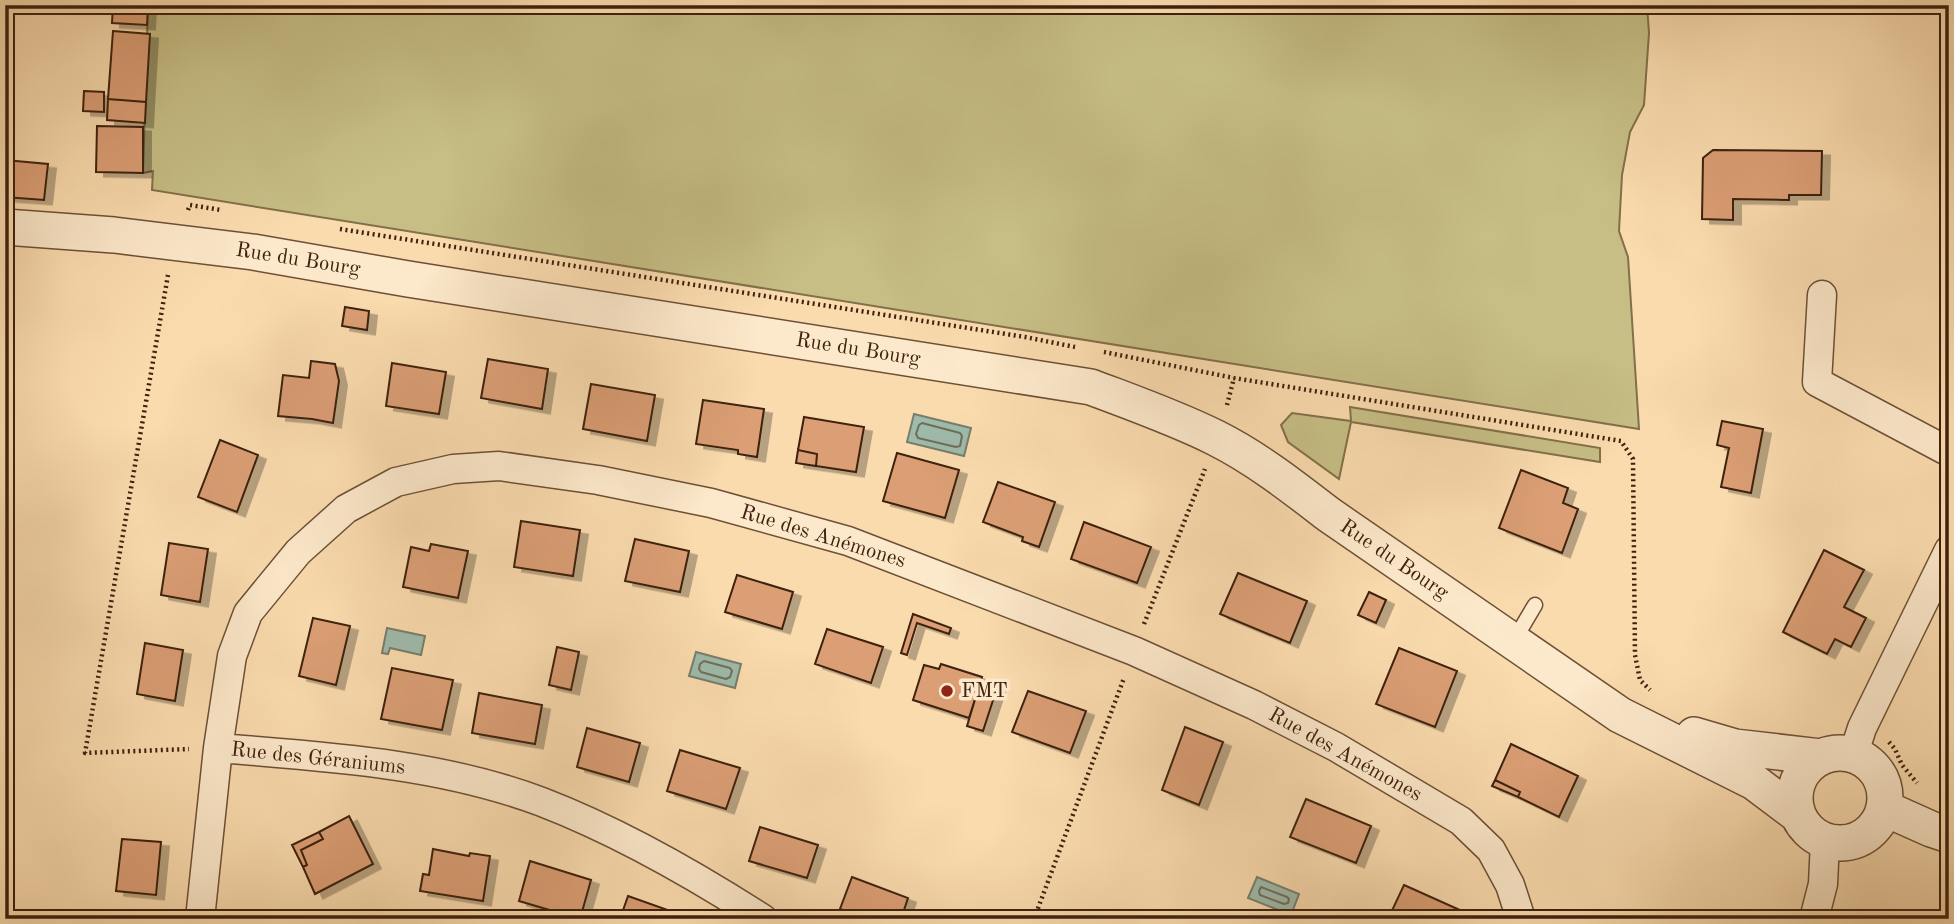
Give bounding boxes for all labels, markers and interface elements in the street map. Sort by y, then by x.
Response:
street label: Rue du Bourg [234,240,362,280]
street label: Rue du Bourg [794,330,922,370]
street label: Rue des Anémones [738,502,908,572]
street label: Rue du Bourg [1336,516,1453,604]
place label: FMT [961,681,1008,702]
marker: FMT [939,683,955,699]
street label: Rue des Anémones [1265,704,1425,806]
street label: Rue des Géraniums [230,739,406,779]

